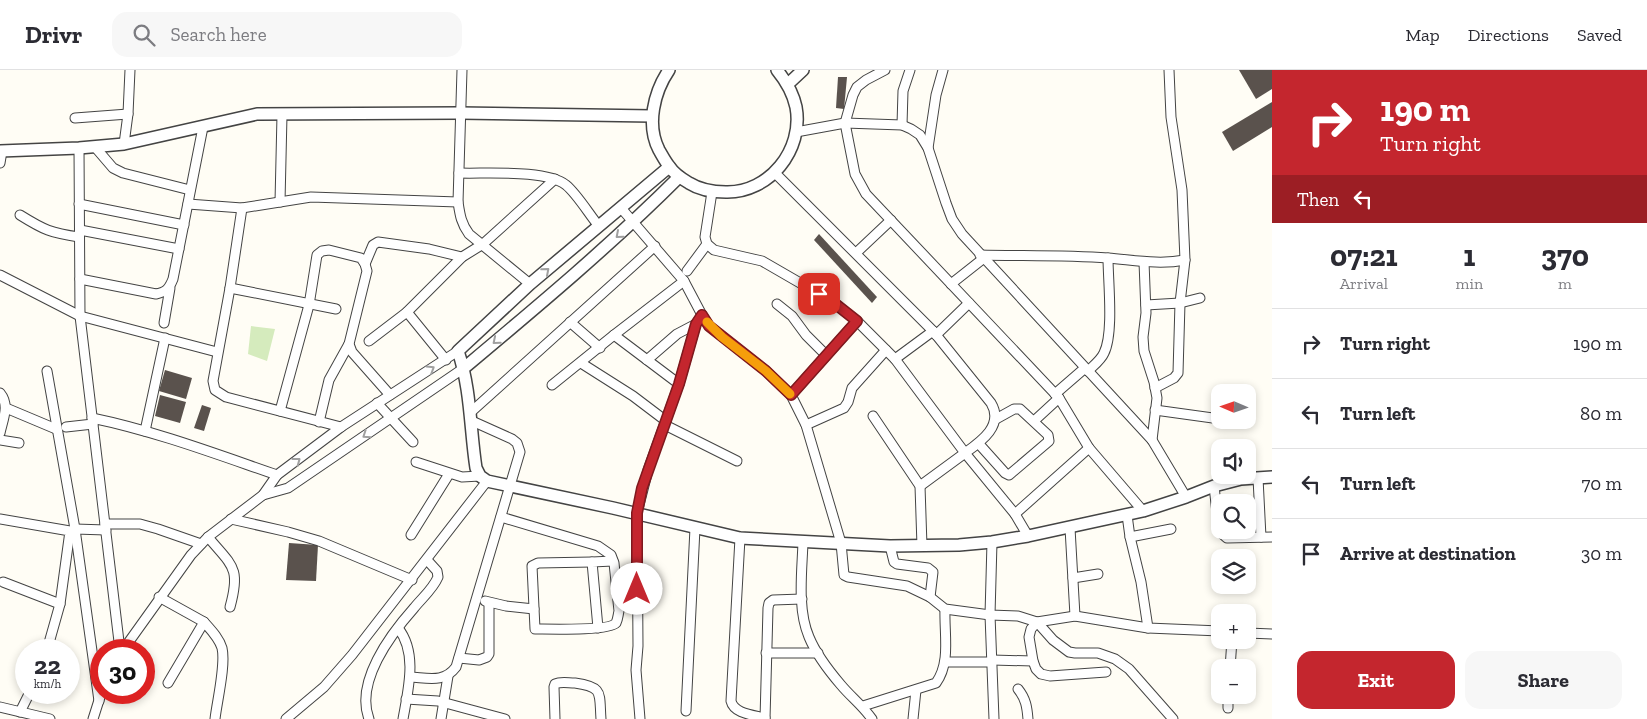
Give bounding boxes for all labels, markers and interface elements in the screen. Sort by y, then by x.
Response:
search box [112,12,462,57]
text: Drivr [25,20,82,49]
icon: search [130,21,158,49]
text: Search here [170,23,267,46]
text: Map [1405,24,1440,46]
text: Directions [1468,24,1549,46]
text: Saved [1577,24,1622,46]
text: 190 m [1380,88,1470,130]
icon: right [1297,90,1362,155]
text: Turn right [1380,130,1481,157]
icon: left [1349,185,1377,213]
text: Then [1297,188,1339,211]
one-way arrow [615,229,624,238]
text: 07:21 [1330,238,1398,274]
text: 1 [1463,238,1475,274]
text: 370 [1541,238,1589,274]
one-way arrow [540,267,549,276]
pin [798,273,840,315]
text: Arrival [1340,274,1388,293]
text: min [1456,274,1483,293]
text: m [1558,274,1572,293]
icon: arrive [805,280,833,308]
icon: right [1297,330,1325,358]
text: Turn right [1340,332,1430,355]
text: 190 m [1573,332,1622,355]
one-way arrow [492,336,501,345]
one-way arrow [425,366,434,376]
north arrow [1211,384,1256,429]
map controls [1211,384,1256,704]
icon: left [1297,400,1325,428]
text: Turn left [1340,402,1415,425]
text: 80 m [1580,402,1622,425]
one-way arrow [362,429,372,438]
button: sound [1211,439,1256,484]
one-way arrow [291,458,300,466]
icon: left [1297,470,1325,498]
text: Turn left [1340,472,1415,495]
text: 70 m [1581,472,1622,495]
button: search [1211,494,1256,539]
icon: arrive [1297,540,1325,568]
text: Arrive at destination [1340,542,1516,565]
text: 30 m [1581,542,1622,565]
button: layers [1211,549,1256,594]
position arrow [610,562,662,614]
button: + [1211,604,1256,649]
speed limit sign: 30 [90,639,155,704]
text: 22 [34,650,61,680]
button: Exit [1297,651,1455,709]
button: Share [1465,651,1622,709]
button: − [1211,659,1256,704]
text: km/h [34,677,61,691]

